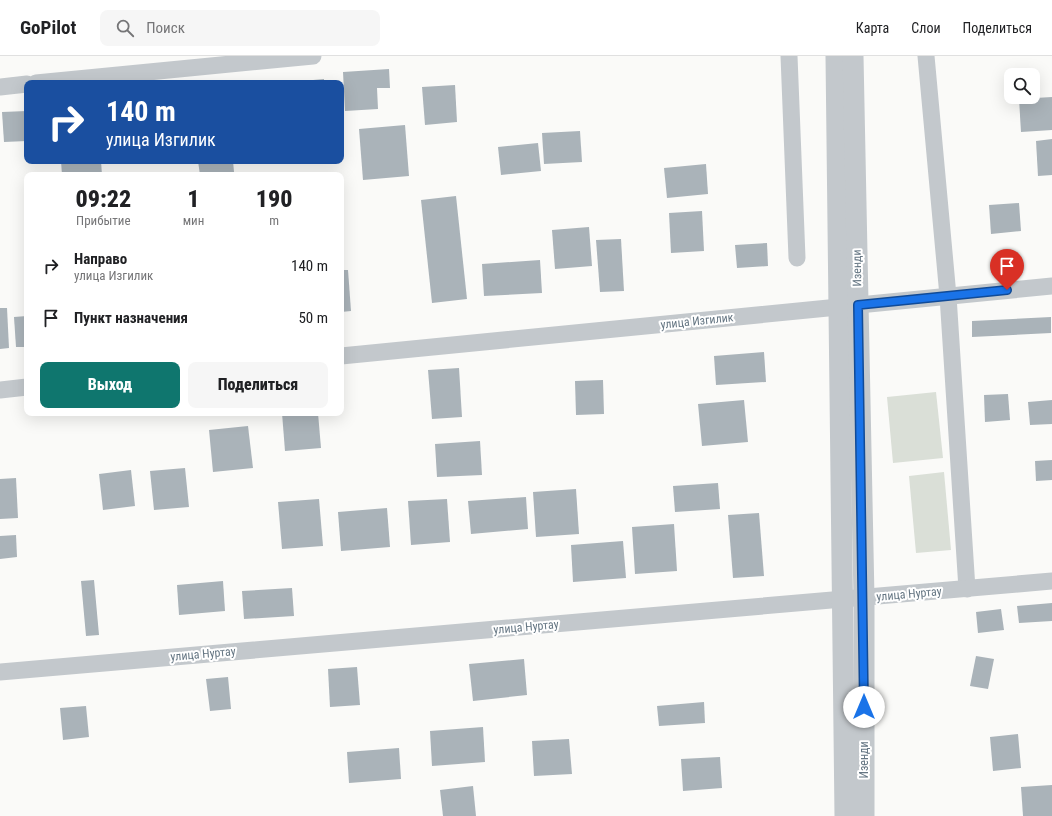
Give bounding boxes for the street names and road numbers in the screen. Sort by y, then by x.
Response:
street label: Изенди [850,249,864,287]
street label: улица Изгилик [660,310,734,332]
street label: улица Нуртау [876,584,942,604]
street label: улица Нуртау [493,617,559,637]
street label: улица Нуртау [170,644,236,664]
street label: Изенди [857,741,871,779]

